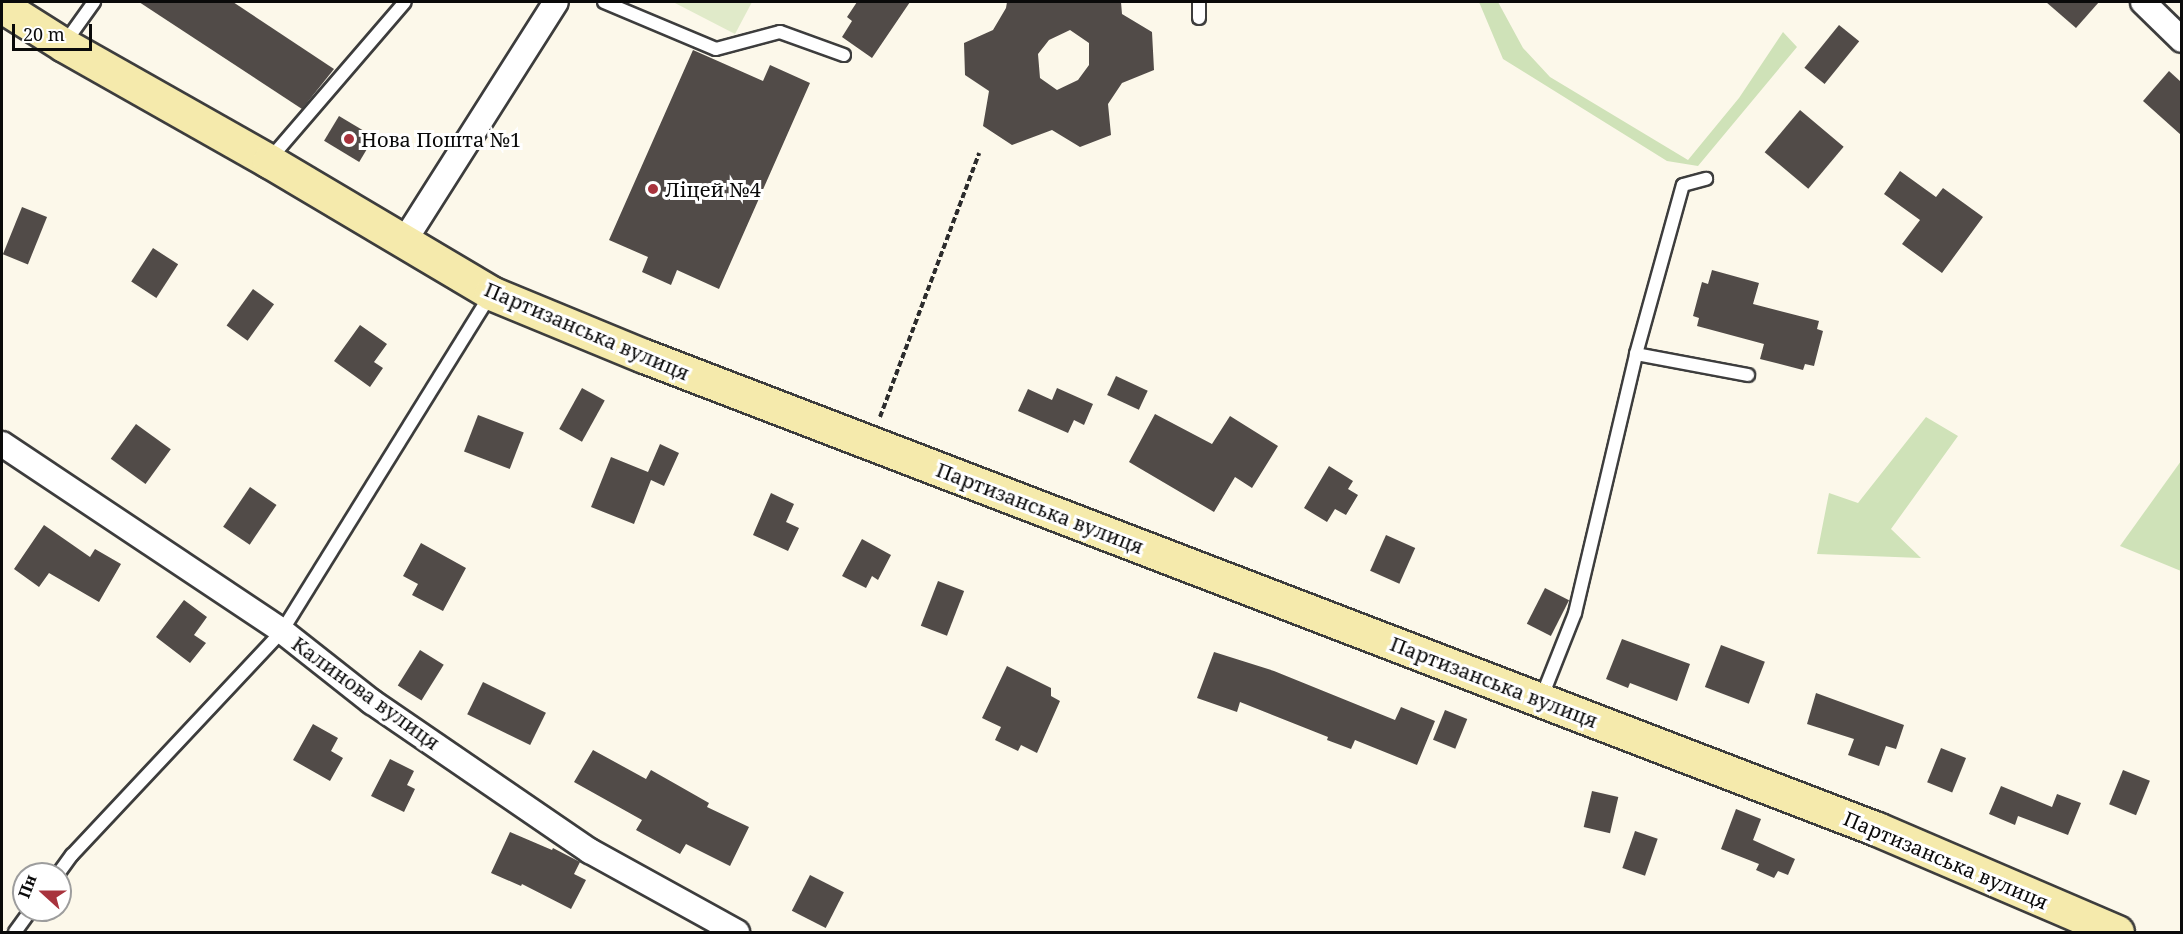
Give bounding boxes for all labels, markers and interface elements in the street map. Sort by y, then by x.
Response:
scale bar [15,12,94,50]
text: 20 m [23,22,65,46]
place label: Нова Пошта №1 [361,127,521,151]
marker: Нова Пошта №1 [342,132,356,146]
place label: Ліцей №4 [665,177,761,201]
marker: Ліцей №4 [646,182,660,196]
street label: Партизанська вулиця [481,277,693,385]
street label: Партизанська вулиця [933,457,1147,559]
street label: Калинова вулиця [287,631,445,755]
street label: Партизанська вулиця [1387,631,1601,733]
street label: Партизанська вулиця [1840,806,2052,914]
north arrow [12,862,72,922]
text: Пн [13,871,42,901]

